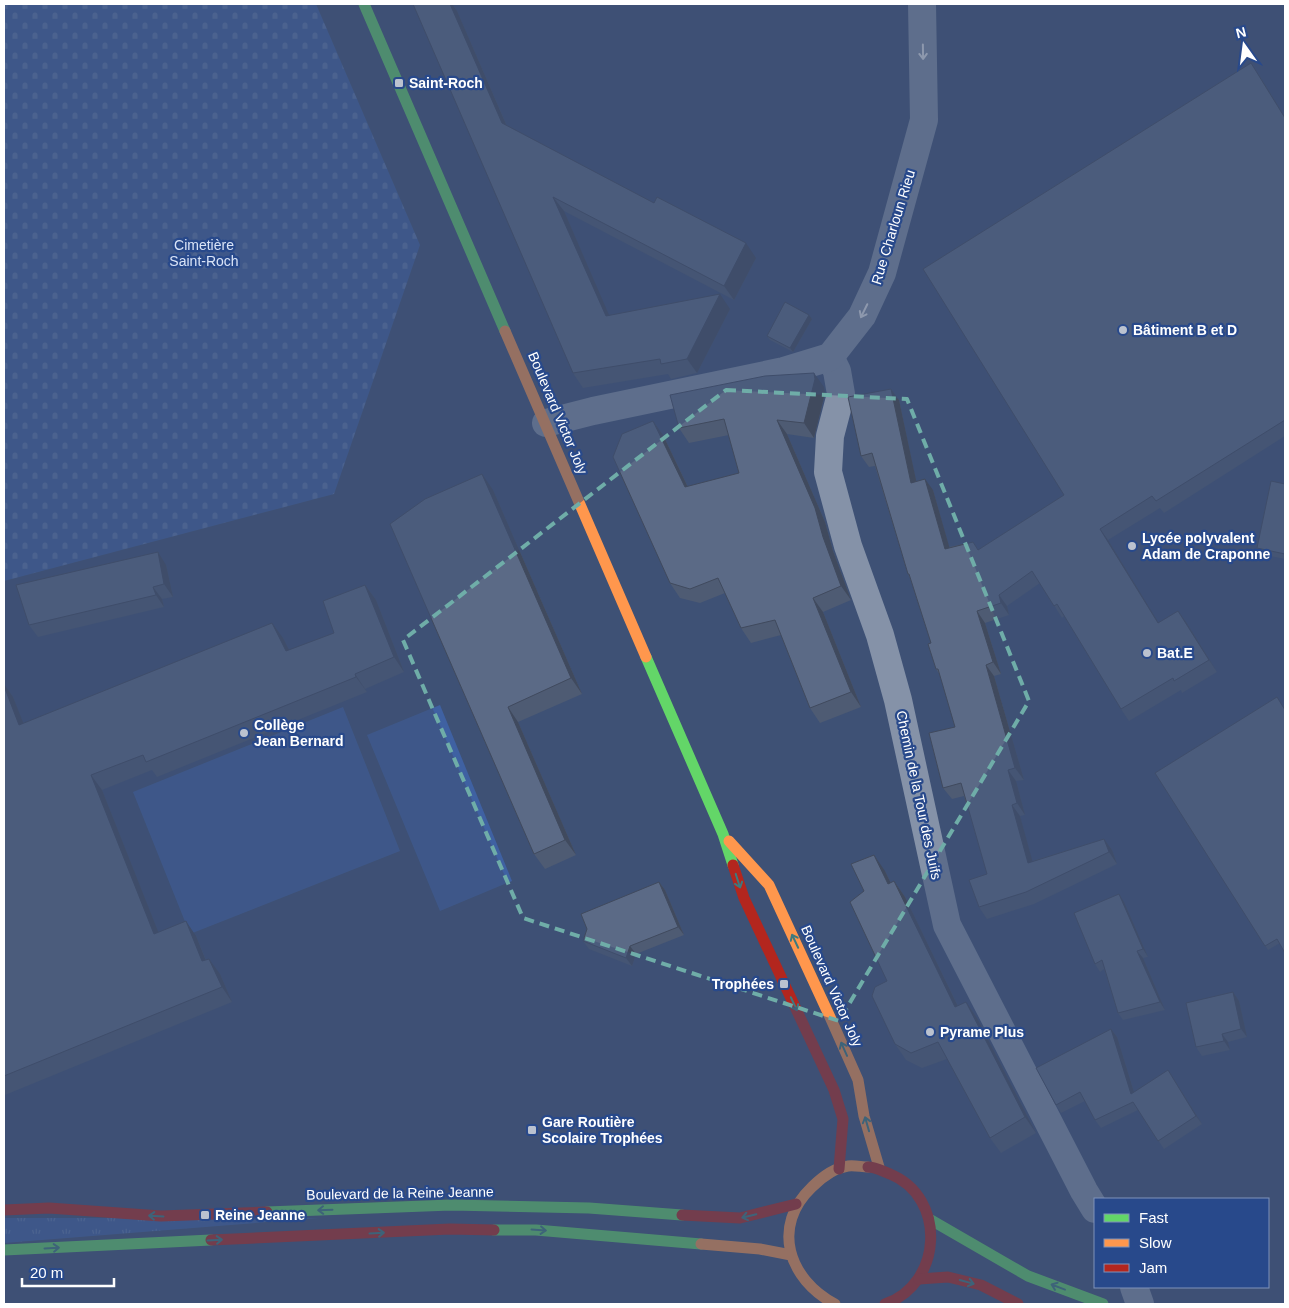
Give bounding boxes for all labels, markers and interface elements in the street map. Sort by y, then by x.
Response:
north arrow [1219,20,1269,70]
text: N [1234,23,1248,41]
one-way arrow [918,44,928,60]
place label: Saint-Roch [409,75,483,91]
marker: Saint-Roch [393,77,405,89]
street label: Rue Charloun Rieu [868,168,918,286]
park label: Cimetière Saint-Roch [169,237,239,269]
one-way arrow [859,303,869,318]
place label: Bâtiment B et D [1133,322,1237,338]
marker: Bâtiment B et D [1117,324,1129,336]
street label: Boulevard Victor Joly [525,349,591,477]
place label: Lycée polyvalent Adam de Craponne [1142,530,1271,562]
marker: Lycée polyvalent Adam de Craponne [1126,540,1138,552]
place label: Bat.E [1157,645,1193,661]
marker: Bat.E [1141,647,1153,659]
street label: Chemin de la Tour des Juifs [893,709,945,881]
place label: Collège Jean Bernard [254,717,343,749]
marker: Collège Jean Bernard [238,727,250,739]
one-way arrow [734,872,744,888]
street label: Boulevard Victor Joly [798,923,866,1049]
one-way arrow [790,934,799,949]
place label: Trophées [712,976,774,992]
marker: Trophées [778,978,790,990]
one-way arrow [790,996,799,1011]
place label: Pyrame Plus [940,1024,1024,1040]
marker: Pyrame Plus [924,1026,936,1038]
one-way arrow [839,1042,849,1057]
place label: Gare Routière Scolaire Trophées [542,1114,663,1146]
one-way arrow [861,1117,871,1133]
marker: Gare Routière Scolaire Trophées [526,1124,538,1136]
street label: Boulevard de la Reine Jeanne [306,1183,494,1203]
legend [1094,1198,1269,1288]
one-way arrow [317,1205,333,1215]
place label: Reine Jeanne [215,1207,305,1223]
marker: Reine Jeanne [199,1209,211,1221]
text: Fast [1139,1209,1169,1226]
one-way arrow [149,1211,165,1220]
one-way arrow [741,1212,757,1221]
one-way arrow [531,1226,547,1235]
one-way arrow [369,1228,385,1237]
text: Slow [1139,1234,1172,1251]
one-way arrow [207,1236,223,1245]
one-way arrow [44,1243,60,1253]
scale bar [22,1256,115,1288]
text: Jam [1139,1259,1167,1276]
text: 20 m [30,1264,63,1281]
one-way arrow [958,1277,974,1287]
one-way arrow [1050,1282,1066,1291]

